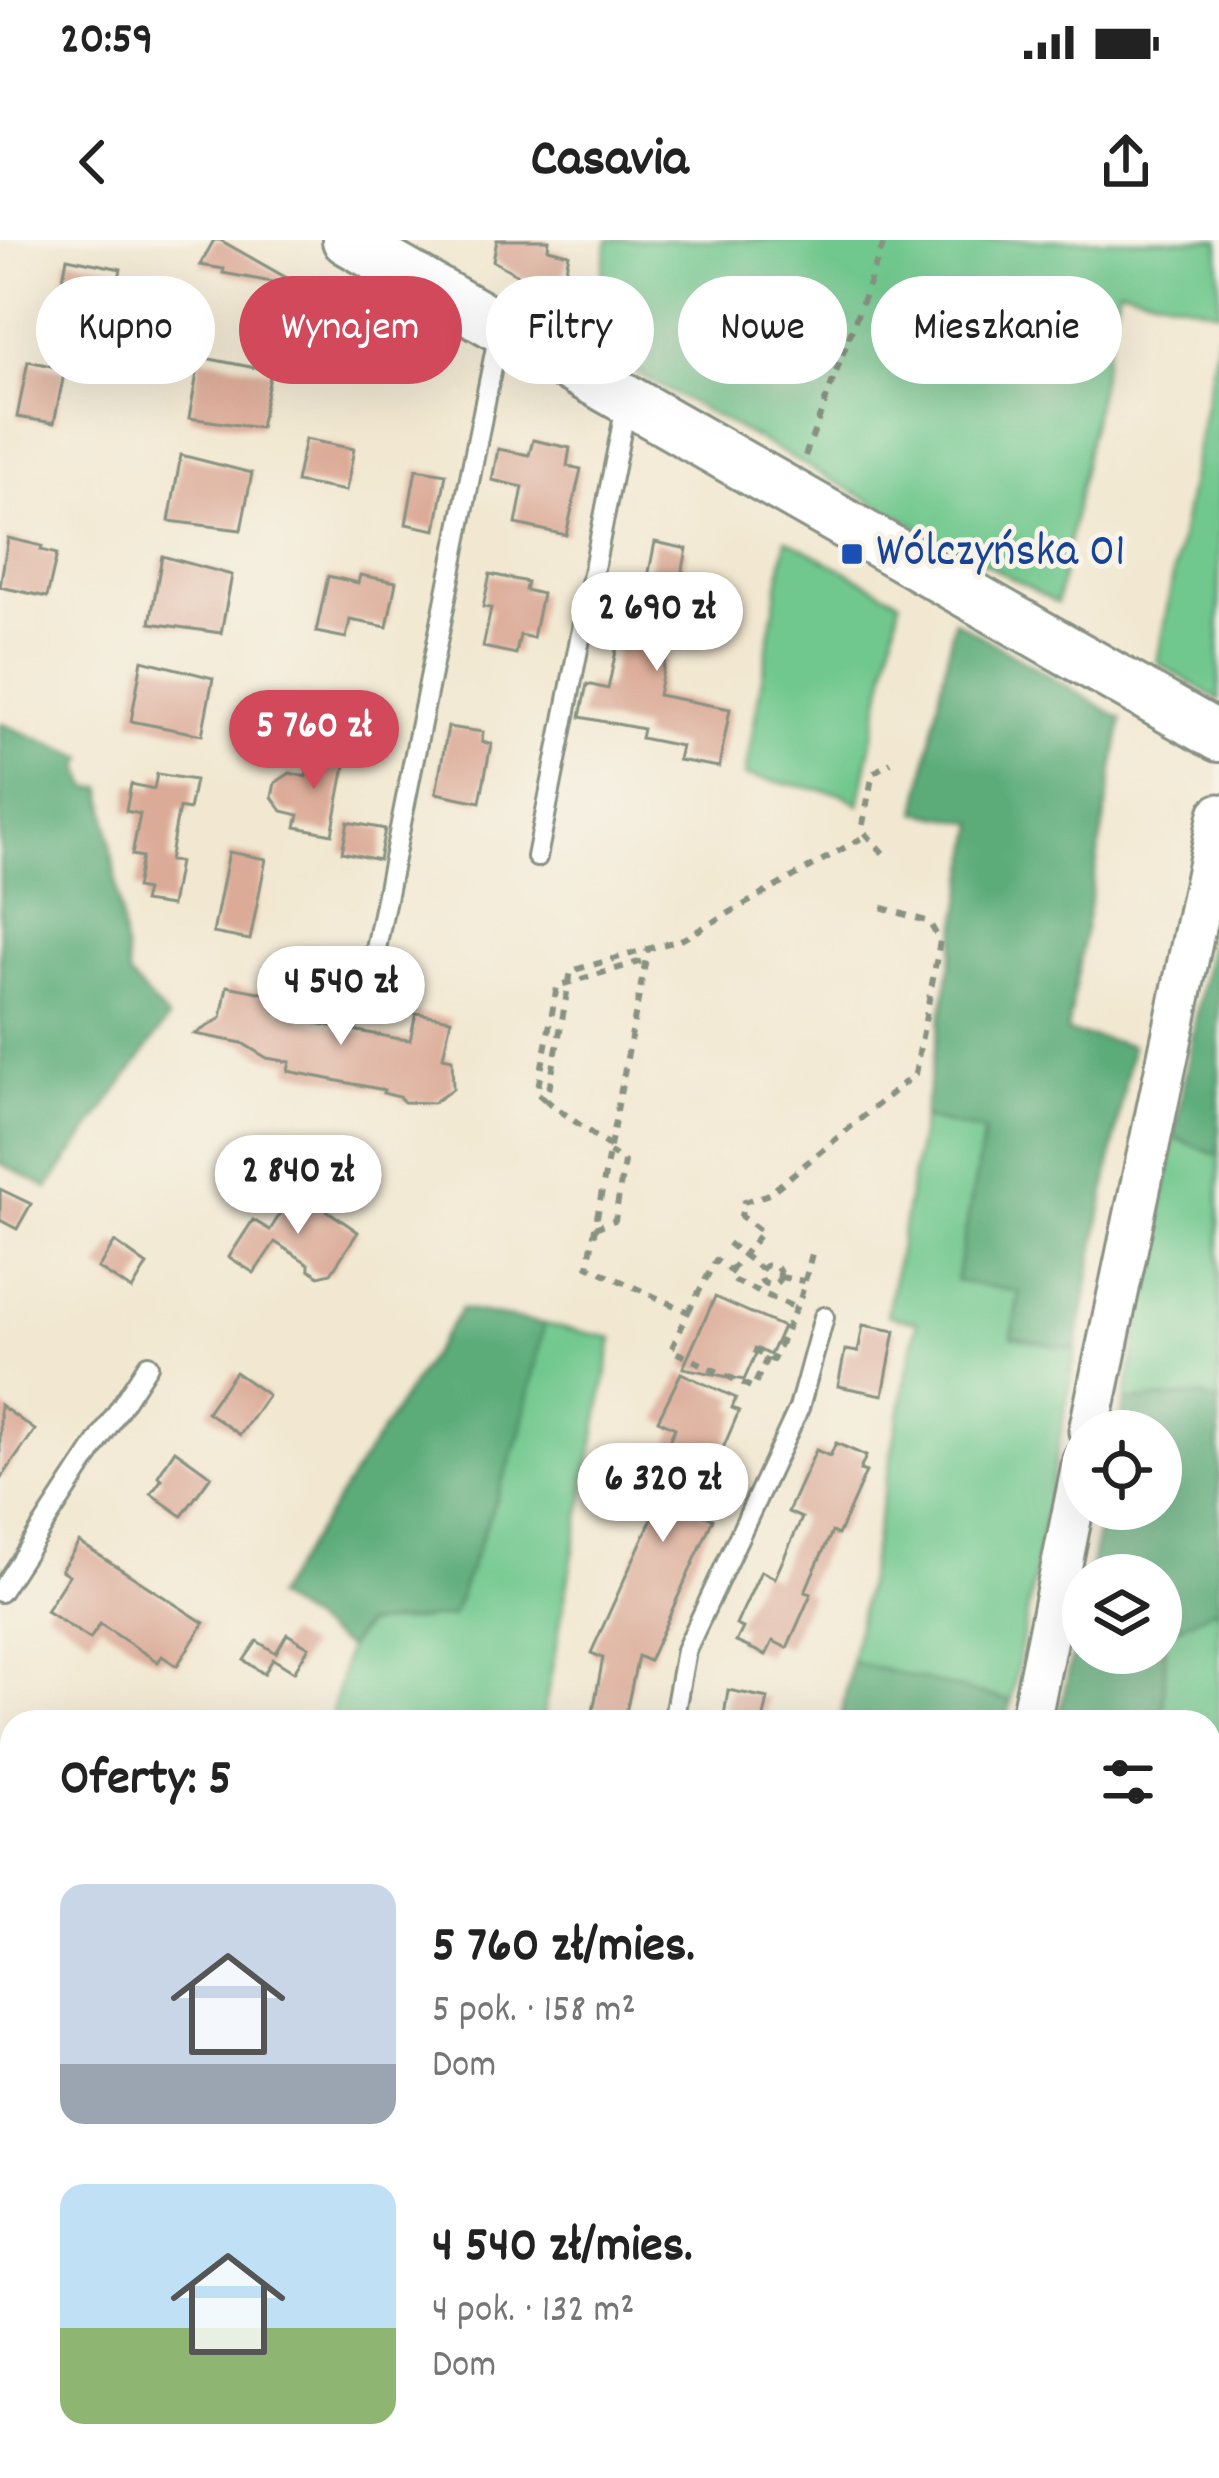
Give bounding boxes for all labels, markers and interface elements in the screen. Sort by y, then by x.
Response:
text: 20:59 [60,10,153,74]
text: Casavia [531,124,688,201]
icon: back [60,129,126,195]
icon: share [1093,129,1159,195]
chip: Kupno [36,276,215,384]
chip: Wynajem [239,276,462,384]
chip: Filtry [486,276,654,384]
chip: Nowe [678,276,847,384]
chip: Mieszkanie [871,276,1122,384]
place label: Wólczyńska 01 [876,520,1126,589]
marker: Wólczyńska 01 [839,541,865,567]
pin: 2 690 zł [533,572,781,674]
text: 2 690 zł [598,583,716,638]
pin: 5 760 zł [190,690,438,792]
text: 5 760 zł [256,701,372,756]
pin: 4 540 zł [217,946,465,1048]
text: 4 540 zł [284,957,398,1012]
pin: 2 840 zł [174,1135,422,1237]
text: 2 840 zł [242,1146,354,1201]
map controls [1062,1410,1182,1674]
button: locate [1062,1410,1182,1530]
pin: 6 320 zł [539,1443,787,1545]
text: 6 320 zł [604,1454,722,1509]
button: layers [1062,1554,1182,1674]
text: Oferty: 5 [60,1746,232,1818]
icon: filters [1095,1749,1161,1815]
text: 5 760 zł/mies. [432,1913,695,1985]
icon: home [156,1932,300,2076]
text: 5 pok. · 158 m² [432,1985,636,2040]
text: Dom [432,2040,496,2095]
text: 4 540 zł/mies. [432,2213,693,2285]
icon: home [156,2232,300,2376]
text: 4 pok. · 132 m² [432,2285,635,2340]
text: Dom [432,2340,496,2395]

